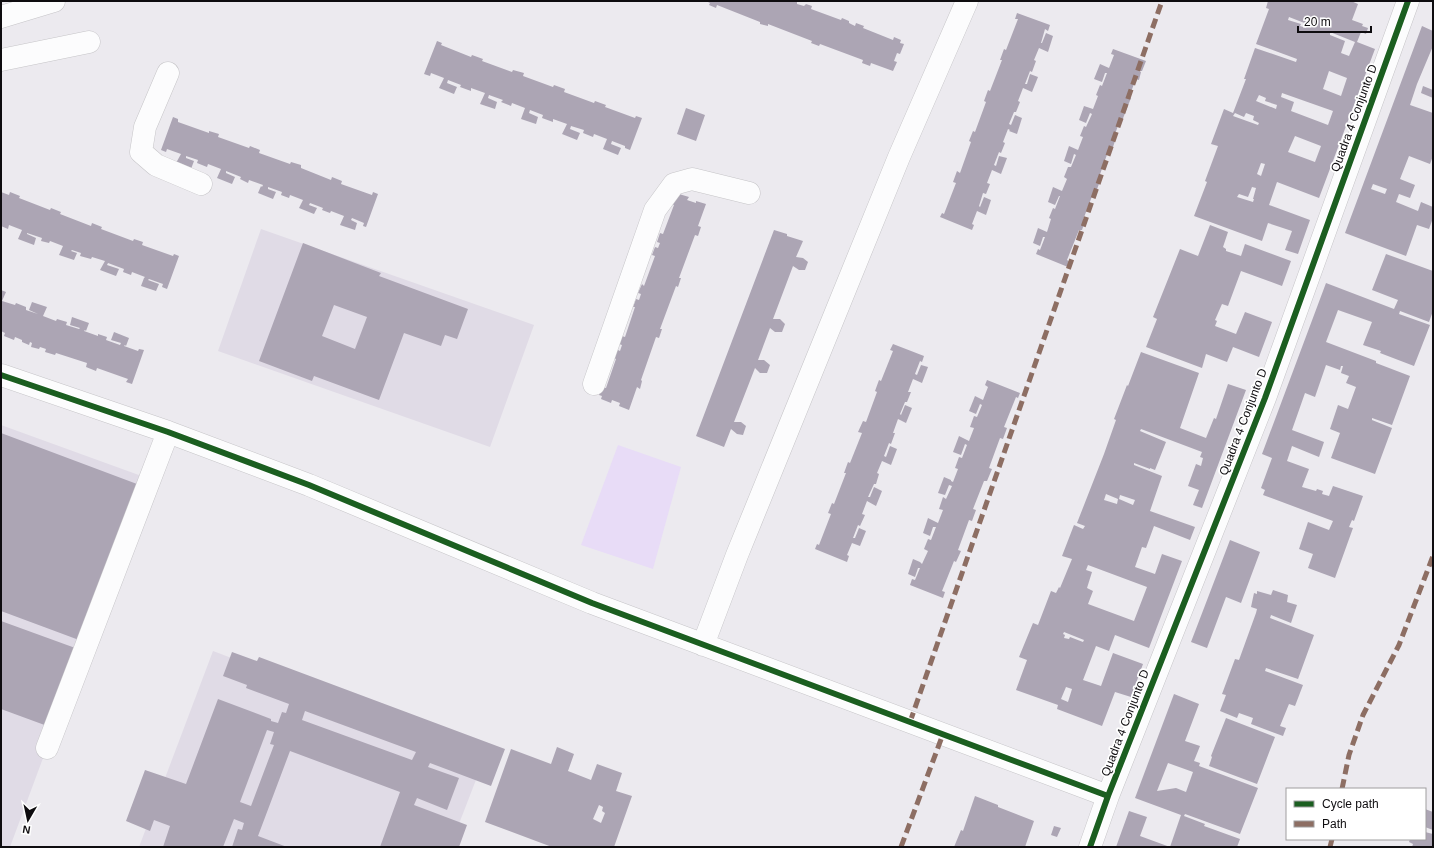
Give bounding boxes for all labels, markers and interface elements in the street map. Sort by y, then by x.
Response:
scale bar [1298,8,1371,34]
text: 20 m [1304,15,1331,29]
street label: Quadra 4 Conjunto D [1328,62,1380,174]
street label: Quadra 4 Conjunto D [1216,366,1270,477]
street label: Quadra 4 Conjunto D [1098,667,1152,778]
legend [1286,788,1426,840]
text: Cycle path [1322,797,1379,811]
north arrow [8,800,48,840]
text: Path [1322,817,1347,831]
text: N [22,823,31,836]

